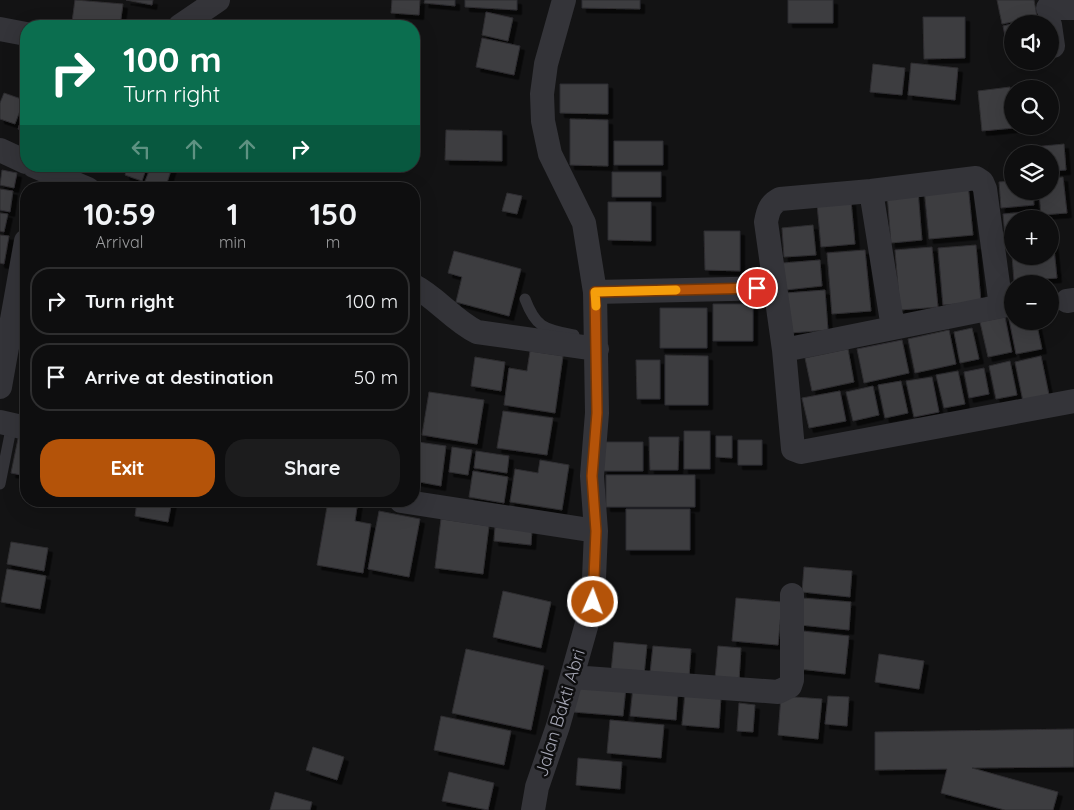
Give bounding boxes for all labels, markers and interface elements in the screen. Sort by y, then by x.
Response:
map controls [1004,15,1059,330]
button: sound [1004,15,1059,70]
text: 100 m [123,37,222,81]
icon: right [40,40,105,105]
text: Turn right [123,80,220,108]
button: search [1004,80,1059,135]
icon: left [127,135,155,163]
icon: ahead [180,135,208,163]
icon: ahead [233,135,261,163]
icon: right [286,135,314,163]
button: layers [1004,145,1059,200]
text: 10:59 [83,195,156,233]
text: 1 [227,195,238,233]
text: 150 [309,195,357,233]
button: + [1004,210,1059,265]
text: Arrival [96,232,143,252]
text: min [219,232,246,252]
text: m [326,232,340,252]
pin [736,267,778,309]
icon: arrive [743,274,771,302]
button: − [1004,275,1059,330]
icon: right [42,287,70,315]
text: Turn right [85,289,174,313]
text: 100 m [346,289,398,313]
icon: arrive [42,363,70,391]
text: Arrive at destination [85,365,274,389]
text: 50 m [354,365,398,389]
button: Exit [40,439,215,497]
button: Share [225,439,400,497]
position arrow [566,575,618,627]
street label: Jalan Bakti Abri [529,646,590,779]

